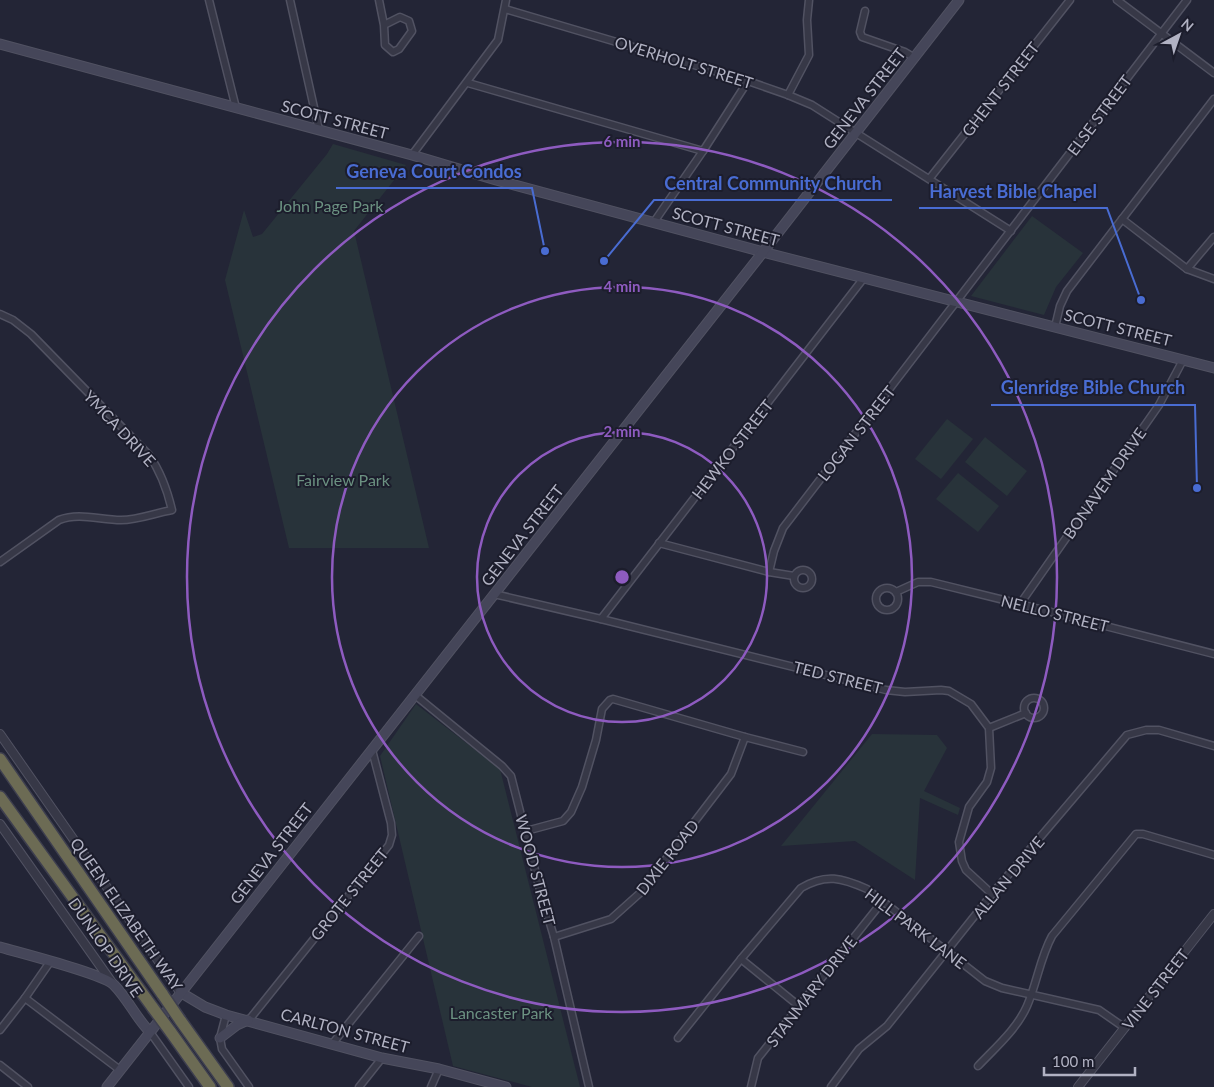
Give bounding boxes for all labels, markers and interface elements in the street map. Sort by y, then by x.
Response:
north arrow [1154,10,1204,60]
text: N [1178,15,1197,35]
street label: OVERHOLT STREET [613,32,756,92]
street label: GHENT STREET [957,38,1043,140]
street label: GENEVA STREET [819,43,910,152]
street label: ELSE STREET [1063,71,1136,159]
street label: SCOTT STREET [279,96,391,143]
text: 6 min [603,132,641,150]
callout: Geneva Court Condos [336,155,532,188]
text: Geneva Court Condos [346,160,522,182]
callout: Central Community Church [654,167,892,200]
text: Central Community Church [664,172,882,194]
callout: Harvest Bible Chapel [919,175,1107,208]
text: Harvest Bible Chapel [929,180,1097,202]
park label: John Page Park [277,196,384,215]
street label: SCOTT STREET [670,203,782,250]
text: 4 min [603,277,641,295]
street label: SCOTT STREET [1062,304,1174,350]
callout: Glenridge Bible Church [991,372,1195,405]
text: Glenridge Bible Church [1001,376,1185,398]
street label: LOGAN STREET [813,381,899,484]
street label: YMCA DRIVE [80,386,160,470]
street label: HEWKO STREET [687,395,777,502]
text: 2 min [603,422,641,440]
street label: BONAVEM DRIVE [1059,424,1149,542]
park label: Fairview Park [296,470,391,489]
street label: GENEVA STREET [477,480,568,589]
centre of rings [613,568,631,586]
street label: NELLO STREET [999,590,1111,636]
street label: TED STREET [792,657,885,697]
street label: GENEVA STREET [226,798,317,907]
street label: WOOD STREET [512,812,560,928]
street label: DIXIE ROAD [632,816,702,898]
street label: ALLAN DRIVE [968,832,1048,922]
street label: QUEEN ELIZABETH WAY [67,834,187,994]
street label: GROTE STREET [306,844,392,944]
street label: HILL PARK LANE [862,884,970,972]
street label: DUNLOP DRIVE [65,894,147,1000]
street label: STANMARY DRIVE [762,932,860,1050]
street label: VINE STREET [1118,945,1193,1033]
park label: Lancaster Park [450,1003,553,1022]
street label: CARLTON STREET [279,1004,412,1056]
scale bar [1044,1044,1135,1076]
text: 100 m [1052,1052,1094,1070]

